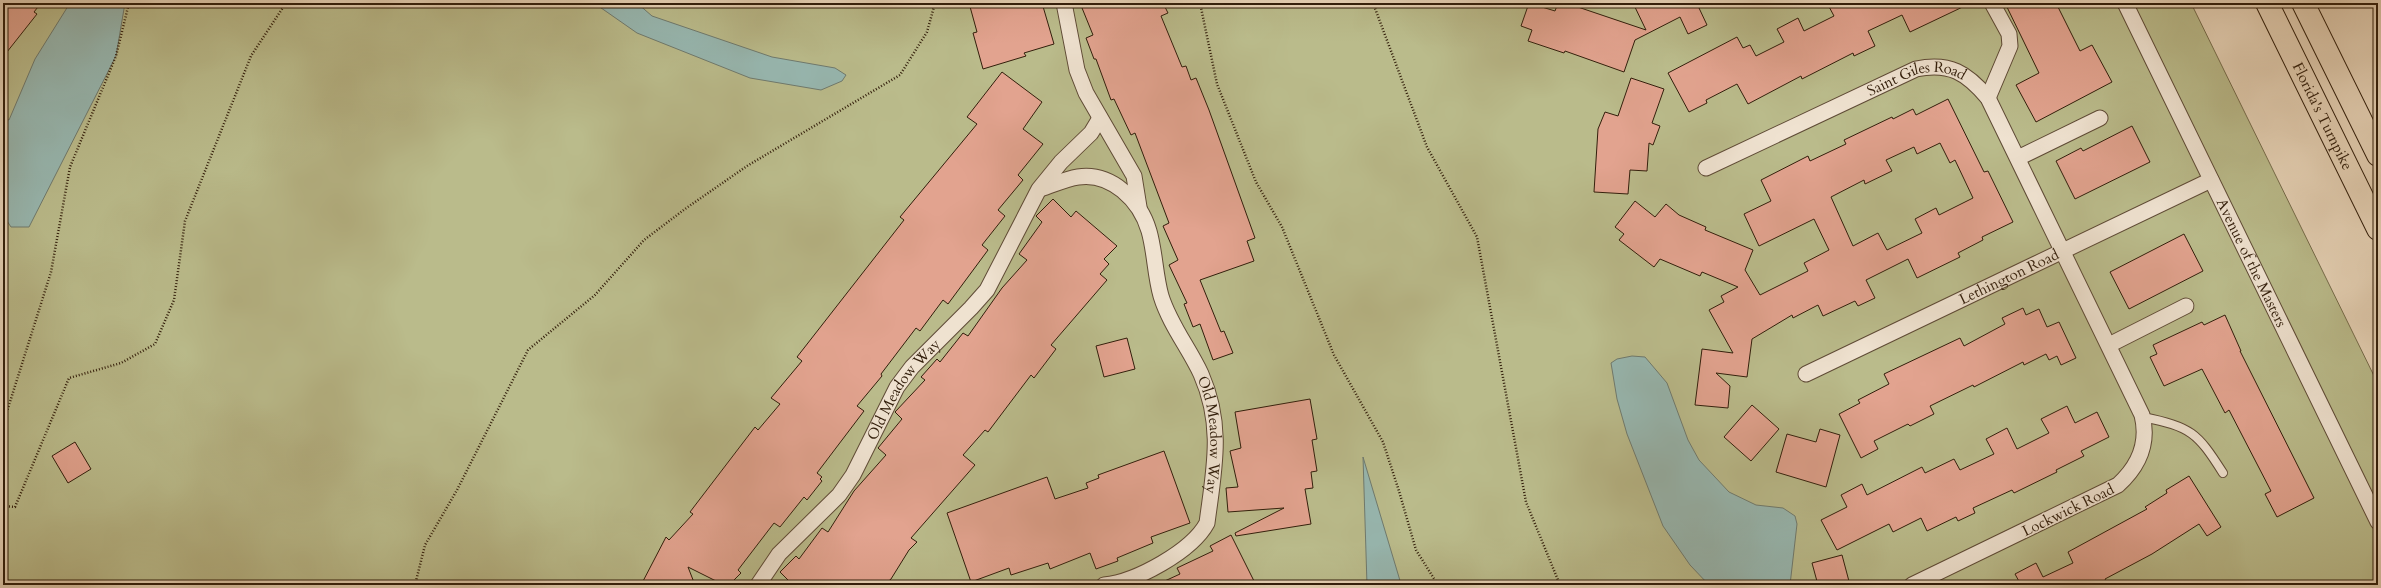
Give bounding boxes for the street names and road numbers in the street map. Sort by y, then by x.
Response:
street label: Saint Giles Road [1864,57,1970,101]
street label: Florida's Turnpike [2288,59,2357,173]
street label: Avenue of the Masters [2212,195,2292,331]
street label: Lethington Road [1956,244,2062,309]
street label: Old Meadow Way [862,334,945,443]
street label: Old Meadow Way [1193,373,1225,495]
street label: Lockwick Road [2019,479,2117,541]

